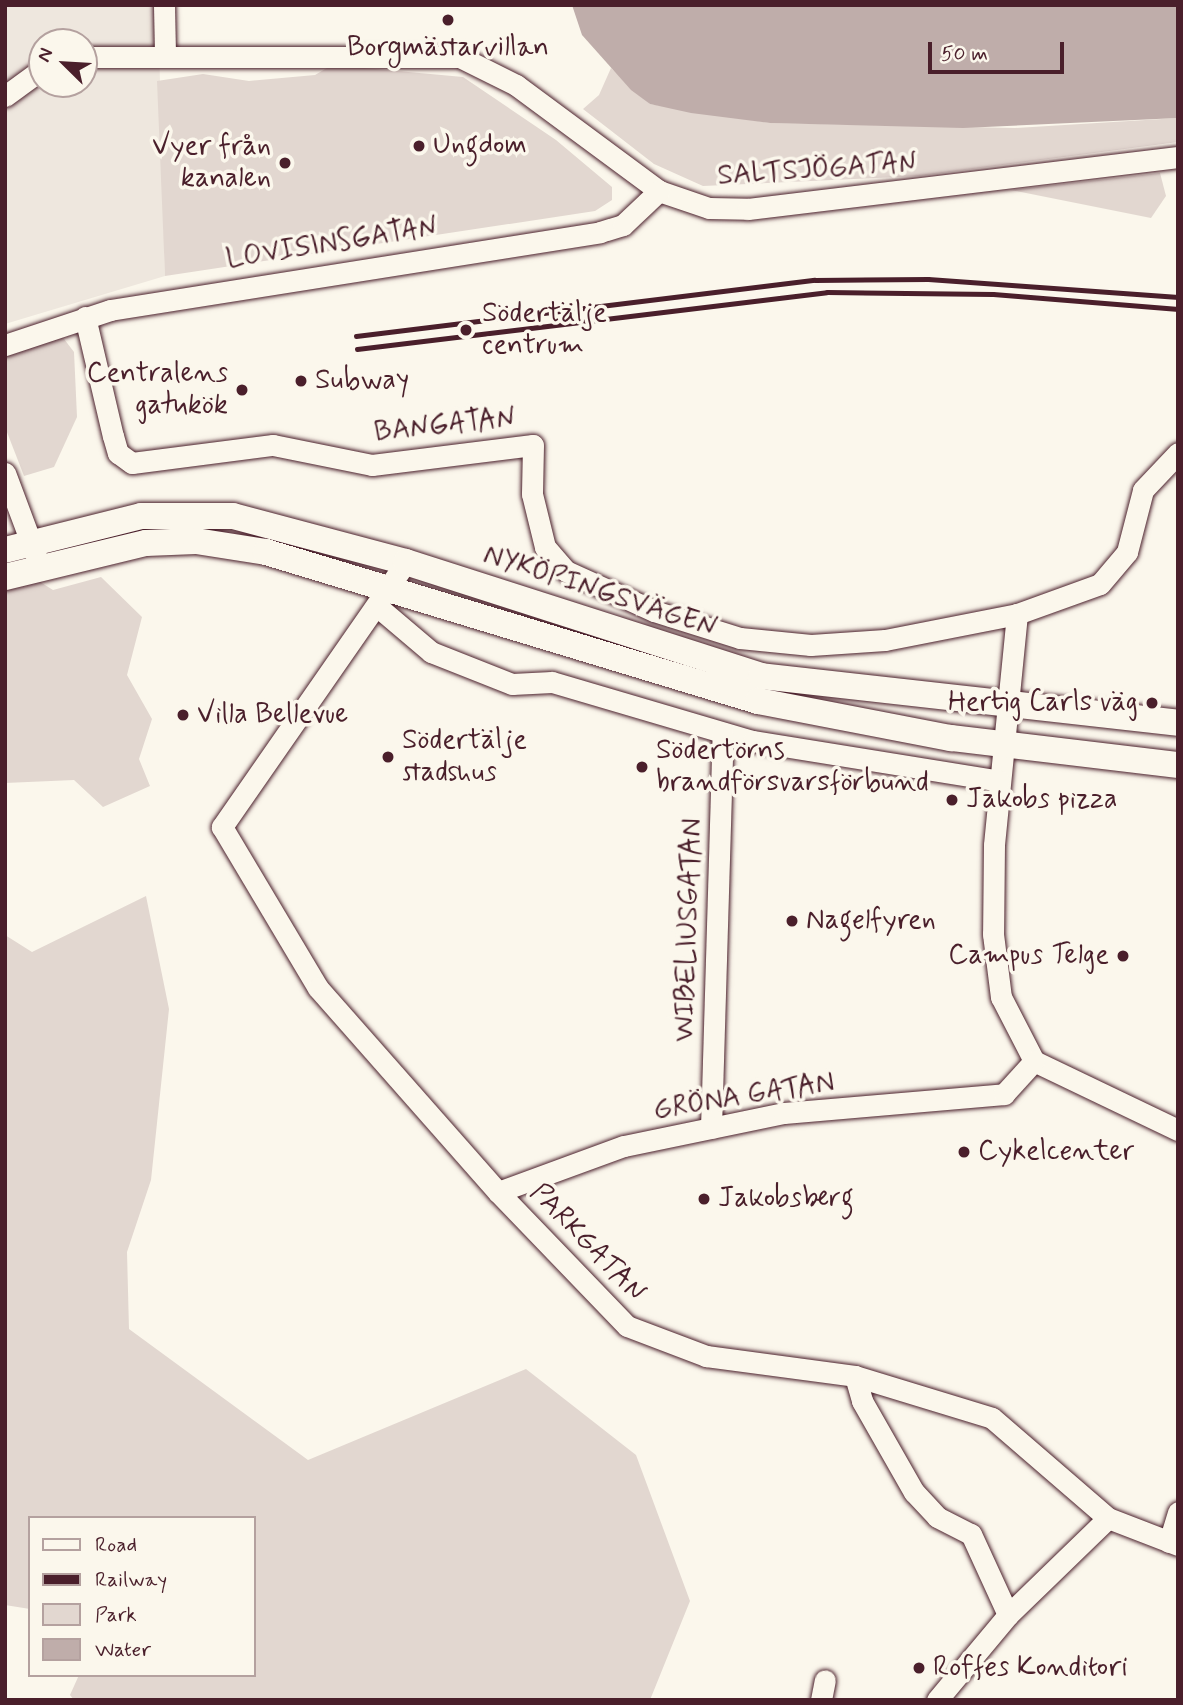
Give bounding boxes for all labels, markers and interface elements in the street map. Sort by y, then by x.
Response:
marker: Borgmästarvillan [440,12,456,28]
north arrow [28,28,98,98]
scale bar [931,28,1068,72]
place label: Borgmästarvillan [347,31,549,65]
text: 50 m [941,40,988,68]
text: N [31,44,59,66]
place label: Ungdom [433,129,527,163]
place label: Vyer från kanalen [152,130,271,196]
marker: Ungdom [411,138,427,154]
street label: SALTSJÖGATAN [716,146,918,194]
marker: Vyer från kanalen [277,155,293,171]
street label: LOVISINSGATAN [224,211,440,277]
place label: Södertälje centrum [482,297,607,363]
marker: Södertälje centrum [456,320,476,340]
place label: Centralens gatukök [87,357,228,423]
place label: Subway [315,364,409,398]
marker: Subway [293,373,309,389]
marker: Centralens gatukök [234,382,250,398]
street label: BANGATAN [373,402,517,450]
street label: NYKÖPINGSVÄGEN [479,538,721,646]
place label: Hertig Carls väg [946,686,1138,720]
marker: Hertig Carls väg [1144,695,1160,711]
place label: Villa Bellevue [197,698,355,732]
marker: Villa Bellevue [175,707,191,723]
place label: Södertälje stadshus [402,724,527,790]
place label: Södertörns brandförsvarsförbund [656,734,929,800]
marker: Södertälje stadshus [380,749,396,765]
marker: Södertörns brandförsvarsförbund [634,759,650,775]
place label: Jakobs pizza [966,783,1118,817]
marker: Jakobs pizza [944,792,960,808]
street label: WIBELIUSGATAN [668,818,710,1042]
place label: Nagelfyren [806,904,936,938]
marker: Nagelfyren [784,913,800,929]
place label: Campus Telge [948,939,1109,973]
marker: Campus Telge [1115,948,1131,964]
street label: GRÖNA GATAN [651,1066,837,1128]
place label: Cykelcenter [978,1135,1134,1169]
marker: Cykelcenter [956,1144,972,1160]
street label: PARKGATAN [522,1177,652,1309]
place label: Jakobsberg [718,1182,854,1216]
marker: Jakobsberg [696,1191,712,1207]
legend [28,1516,256,1677]
text: Road [95,1531,137,1559]
text: Railway [95,1566,167,1594]
text: Park [95,1601,137,1629]
text: Water [95,1636,151,1664]
place label: Roffes Konditori [933,1651,1129,1685]
marker: Roffes Konditori [911,1660,927,1676]

